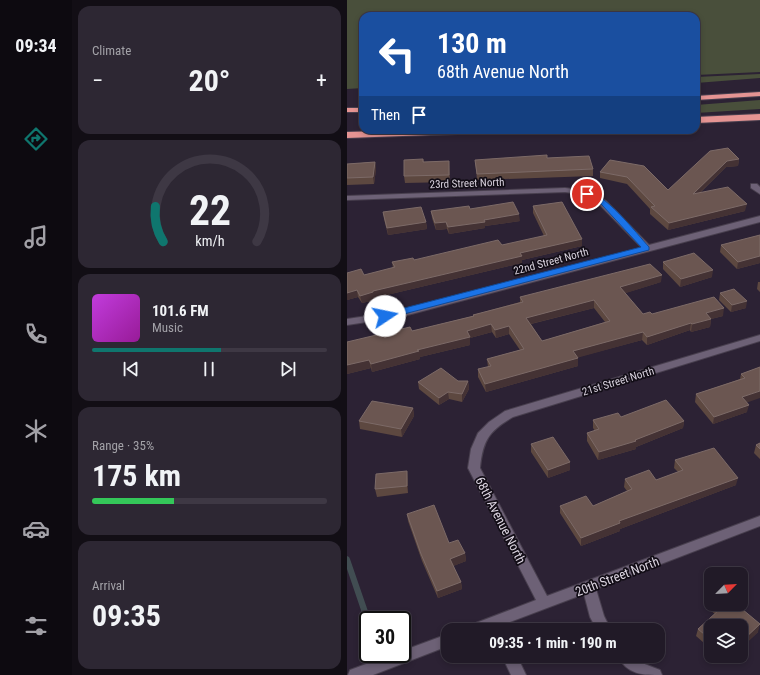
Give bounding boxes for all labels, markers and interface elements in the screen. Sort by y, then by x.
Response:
text: 130 m [437,27,507,60]
icon: left [371,28,423,80]
text: 09:34 [15,35,57,56]
text: Climate [92,43,131,58]
text: 68th Avenue North [437,61,569,82]
text: 20° [189,63,231,98]
text: − [92,68,103,93]
text: + [316,68,327,93]
icon: arrive [408,104,430,126]
text: Then [371,106,400,124]
icon: directions [22,125,50,153]
street label: 23rd Street North [429,176,505,191]
pin [570,177,604,211]
icon: arrive [576,183,598,205]
text: 22 [188,185,231,234]
icon: music [22,223,50,251]
text: km/h [195,232,224,248]
street label: 22nd Street North [512,245,590,278]
position arrow [364,295,406,337]
text: 101.6 FM [152,302,209,320]
icon: phone [22,320,50,348]
text: Music [152,320,183,335]
icon: previous [120,358,142,380]
icon: pause [198,358,220,380]
icon: next [277,358,299,380]
street label: 21st Street North [581,364,656,399]
icon: climate [22,417,50,445]
text: Range · 35% [92,438,154,453]
text: 175 km [92,458,181,493]
street label: 68th Avenue North [472,474,529,566]
icon: car [22,515,50,543]
street label: 20th Street North [573,554,661,599]
north arrow [704,567,748,611]
map controls [704,567,748,663]
text: Arrival [92,578,125,593]
text: 09:35 [92,598,161,633]
speed limit sign: 30 [359,611,411,663]
icon: filters [22,612,50,640]
button: layers [704,619,748,663]
text: 09:35 · 1 min · 190 m [489,634,617,652]

